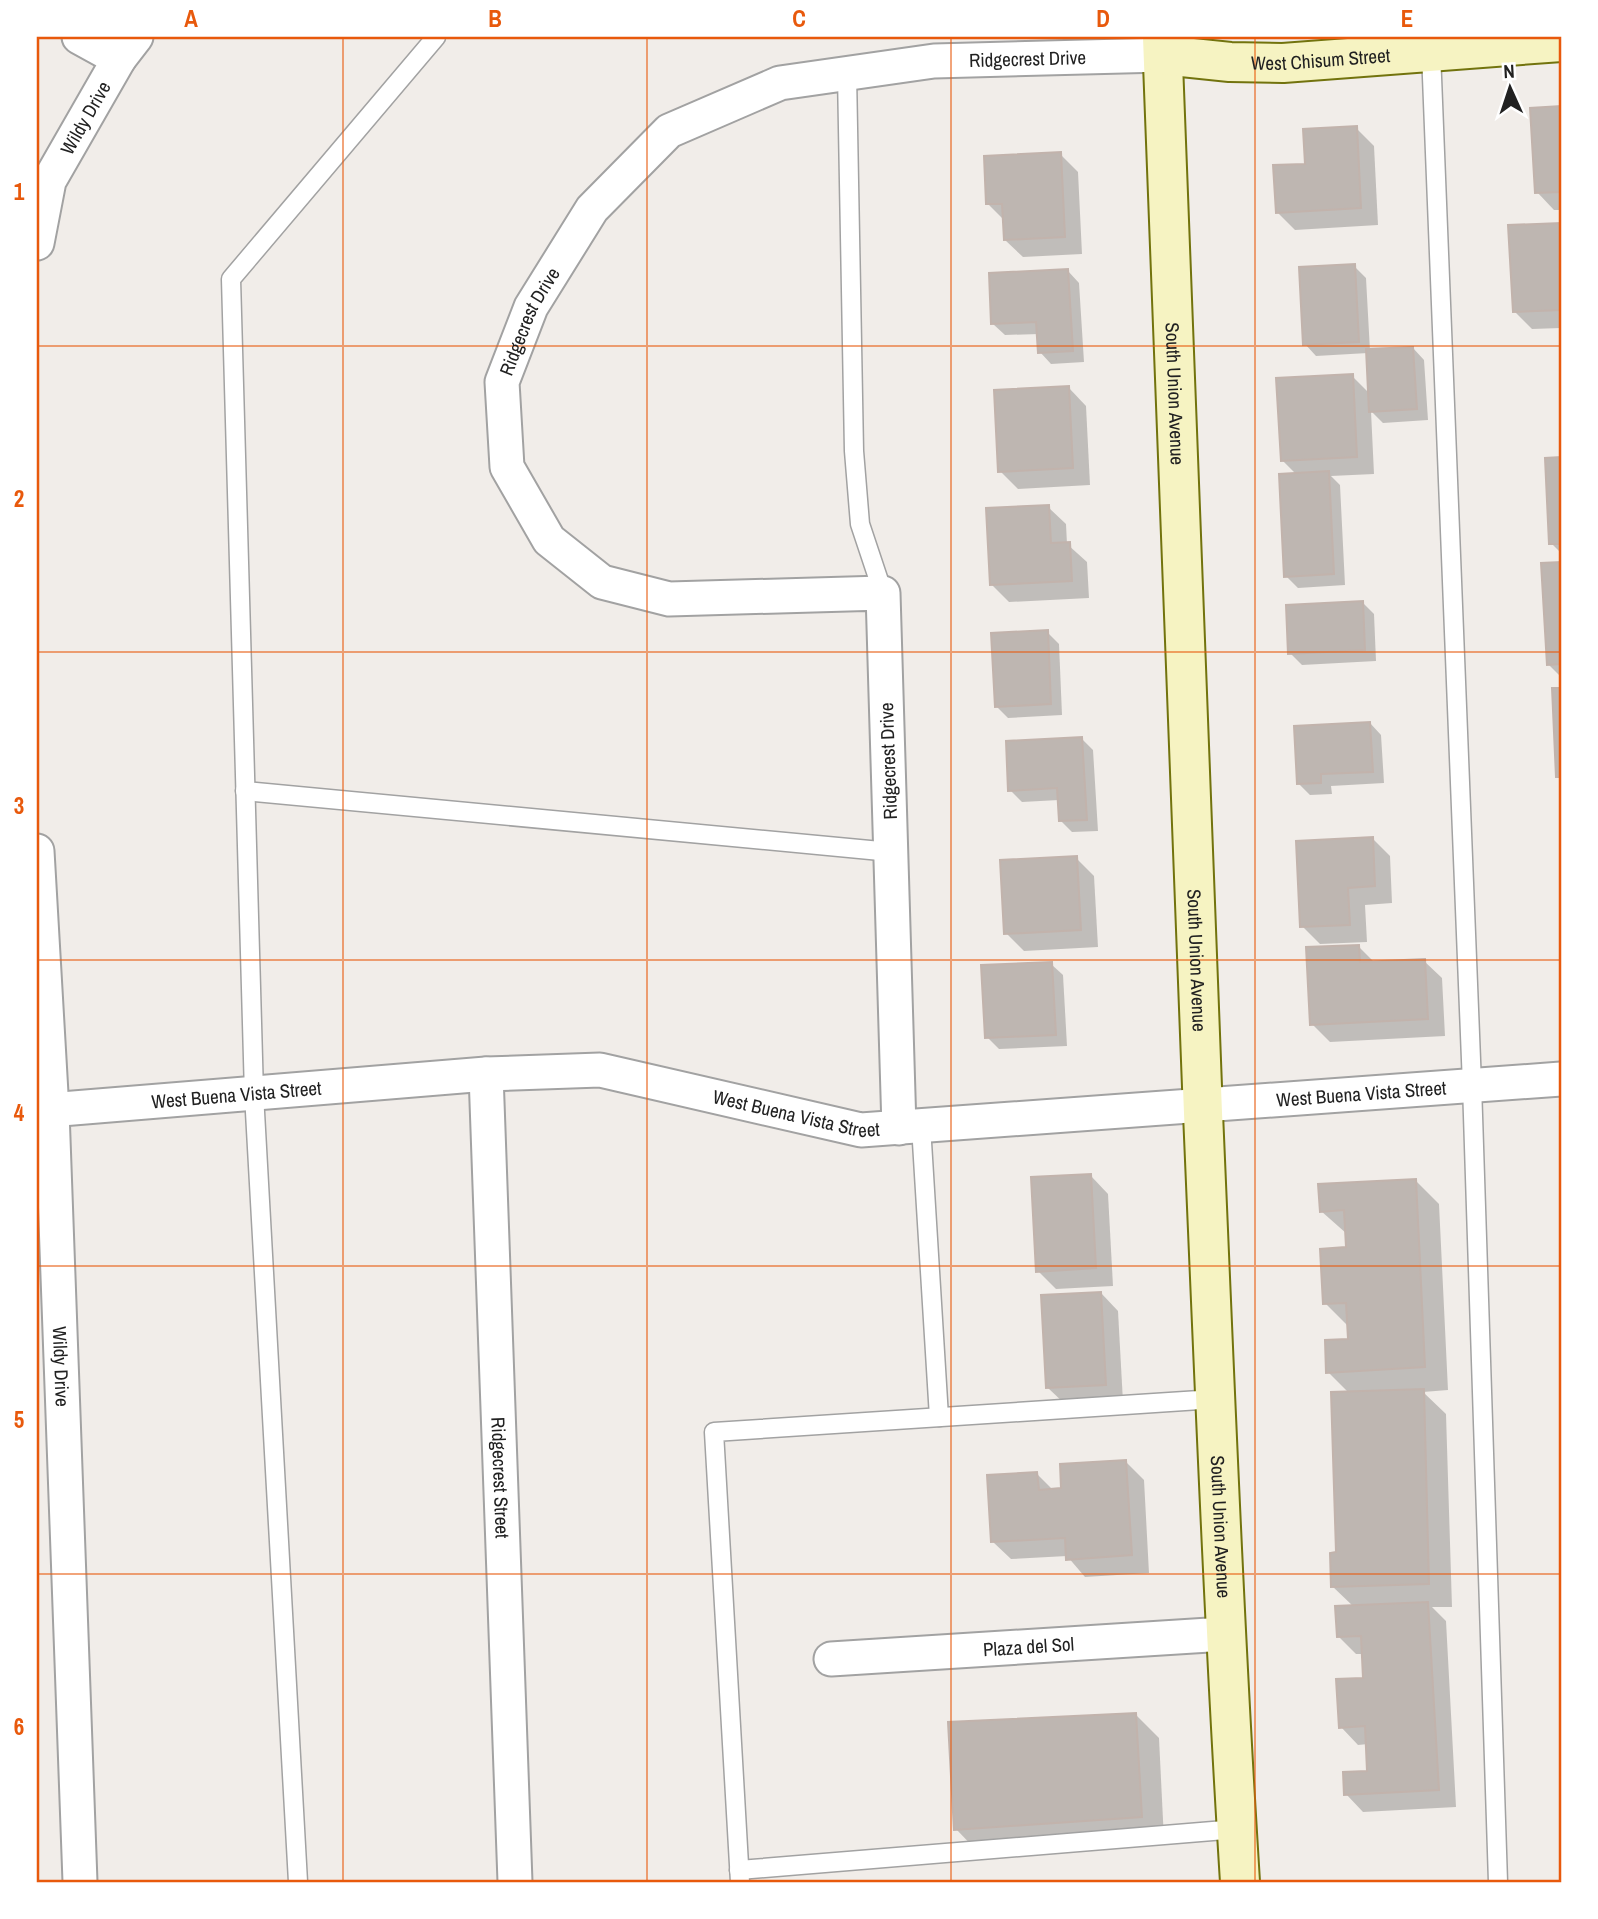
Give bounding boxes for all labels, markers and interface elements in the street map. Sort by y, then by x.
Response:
text: A [184,3,198,34]
text: B [488,3,502,34]
text: C [792,3,806,34]
text: D [1096,3,1110,34]
text: E [1401,3,1413,34]
street label: West Chisum Street [1251,42,1392,76]
street label: Ridgecrest Drive [969,44,1086,73]
north arrow [1476,52,1546,122]
text: N [1503,58,1515,84]
street label: Wildy Drive [54,76,117,159]
text: 1 [14,176,25,207]
street label: Ridgecrest Drive [493,262,566,379]
street label: South Union Avenue [1160,322,1191,466]
text: 2 [14,483,24,514]
street label: Ridgecrest Drive [873,702,903,820]
text: 3 [14,790,24,821]
street label: South Union Avenue [1181,888,1213,1032]
street label: West Buena Vista Street [1275,1074,1448,1113]
street label: West Buena Vista Street [150,1075,323,1115]
street label: West Buena Vista Street [710,1083,881,1143]
text: 4 [14,1097,25,1128]
street label: Wildy Drive [47,1326,76,1407]
text: 5 [14,1404,24,1435]
street label: Ridgecrest Street [485,1417,516,1540]
street label: South Union Avenue [1205,1455,1237,1599]
street label: Plaza del Sol [982,1631,1075,1662]
text: 6 [14,1711,24,1742]

